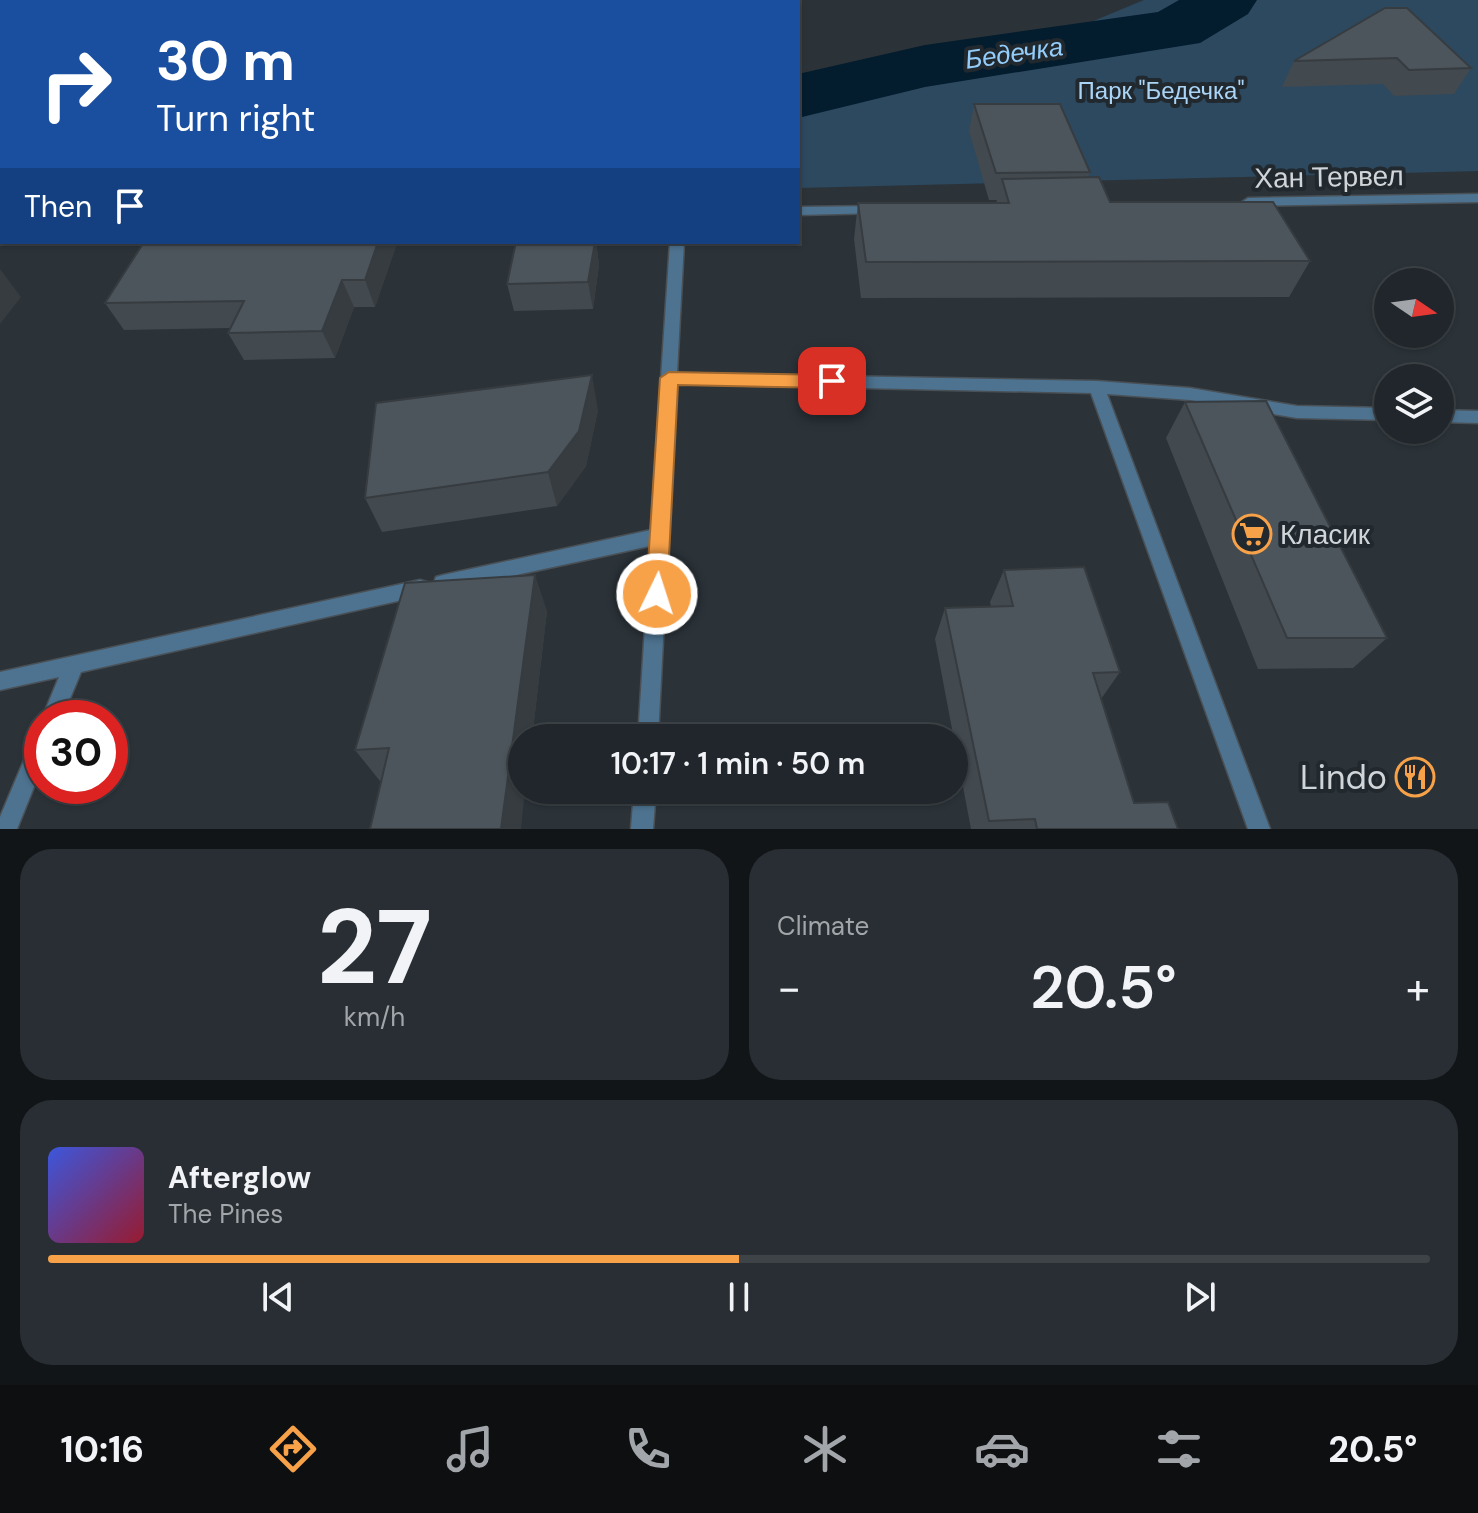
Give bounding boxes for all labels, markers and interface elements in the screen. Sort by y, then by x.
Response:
text: 30 m [156,24,295,97]
water label: Бедечка [963,29,1065,77]
icon: right [24,32,128,136]
park label: Парк "Бедечка" [1078,75,1244,106]
text: Turn right [156,95,315,142]
street label: Хан Тервел [1254,157,1404,197]
icon: arrive [108,184,152,228]
text: Then [24,187,92,226]
north arrow [1374,268,1454,348]
map controls [1374,268,1454,444]
pin [798,347,866,415]
icon: arrive [810,359,854,403]
button: layers [1374,364,1454,444]
supermarket icon: Класик [1231,513,1273,555]
place label: Класик [1280,516,1371,553]
position arrow [615,552,699,636]
speed limit sign: 30 [24,700,128,804]
text: 10:17 · 1 min · 50 m [611,744,865,783]
place label: Lindo [1300,755,1387,800]
restaurant icon: Lindo [1394,756,1436,798]
text: 27 [317,880,432,1015]
text: Climate [777,909,869,943]
text: 20.5° [1030,948,1177,1027]
text: − [777,959,801,1017]
text: + [1406,959,1430,1017]
text: km/h [344,1000,405,1034]
text: Afterglow [168,1158,311,1197]
text: The Pines [168,1197,283,1231]
icon: previous [256,1275,300,1319]
icon: pause [717,1275,761,1319]
icon: next [1178,1275,1222,1319]
icon: directions [265,1421,321,1477]
icon: music [442,1421,498,1477]
icon: phone [620,1421,676,1477]
icon: climate [797,1421,853,1477]
icon: car [974,1421,1030,1477]
icon: filters [1151,1421,1207,1477]
text: 10:16 [61,1426,144,1473]
text: 20.5° [1328,1426,1417,1473]

